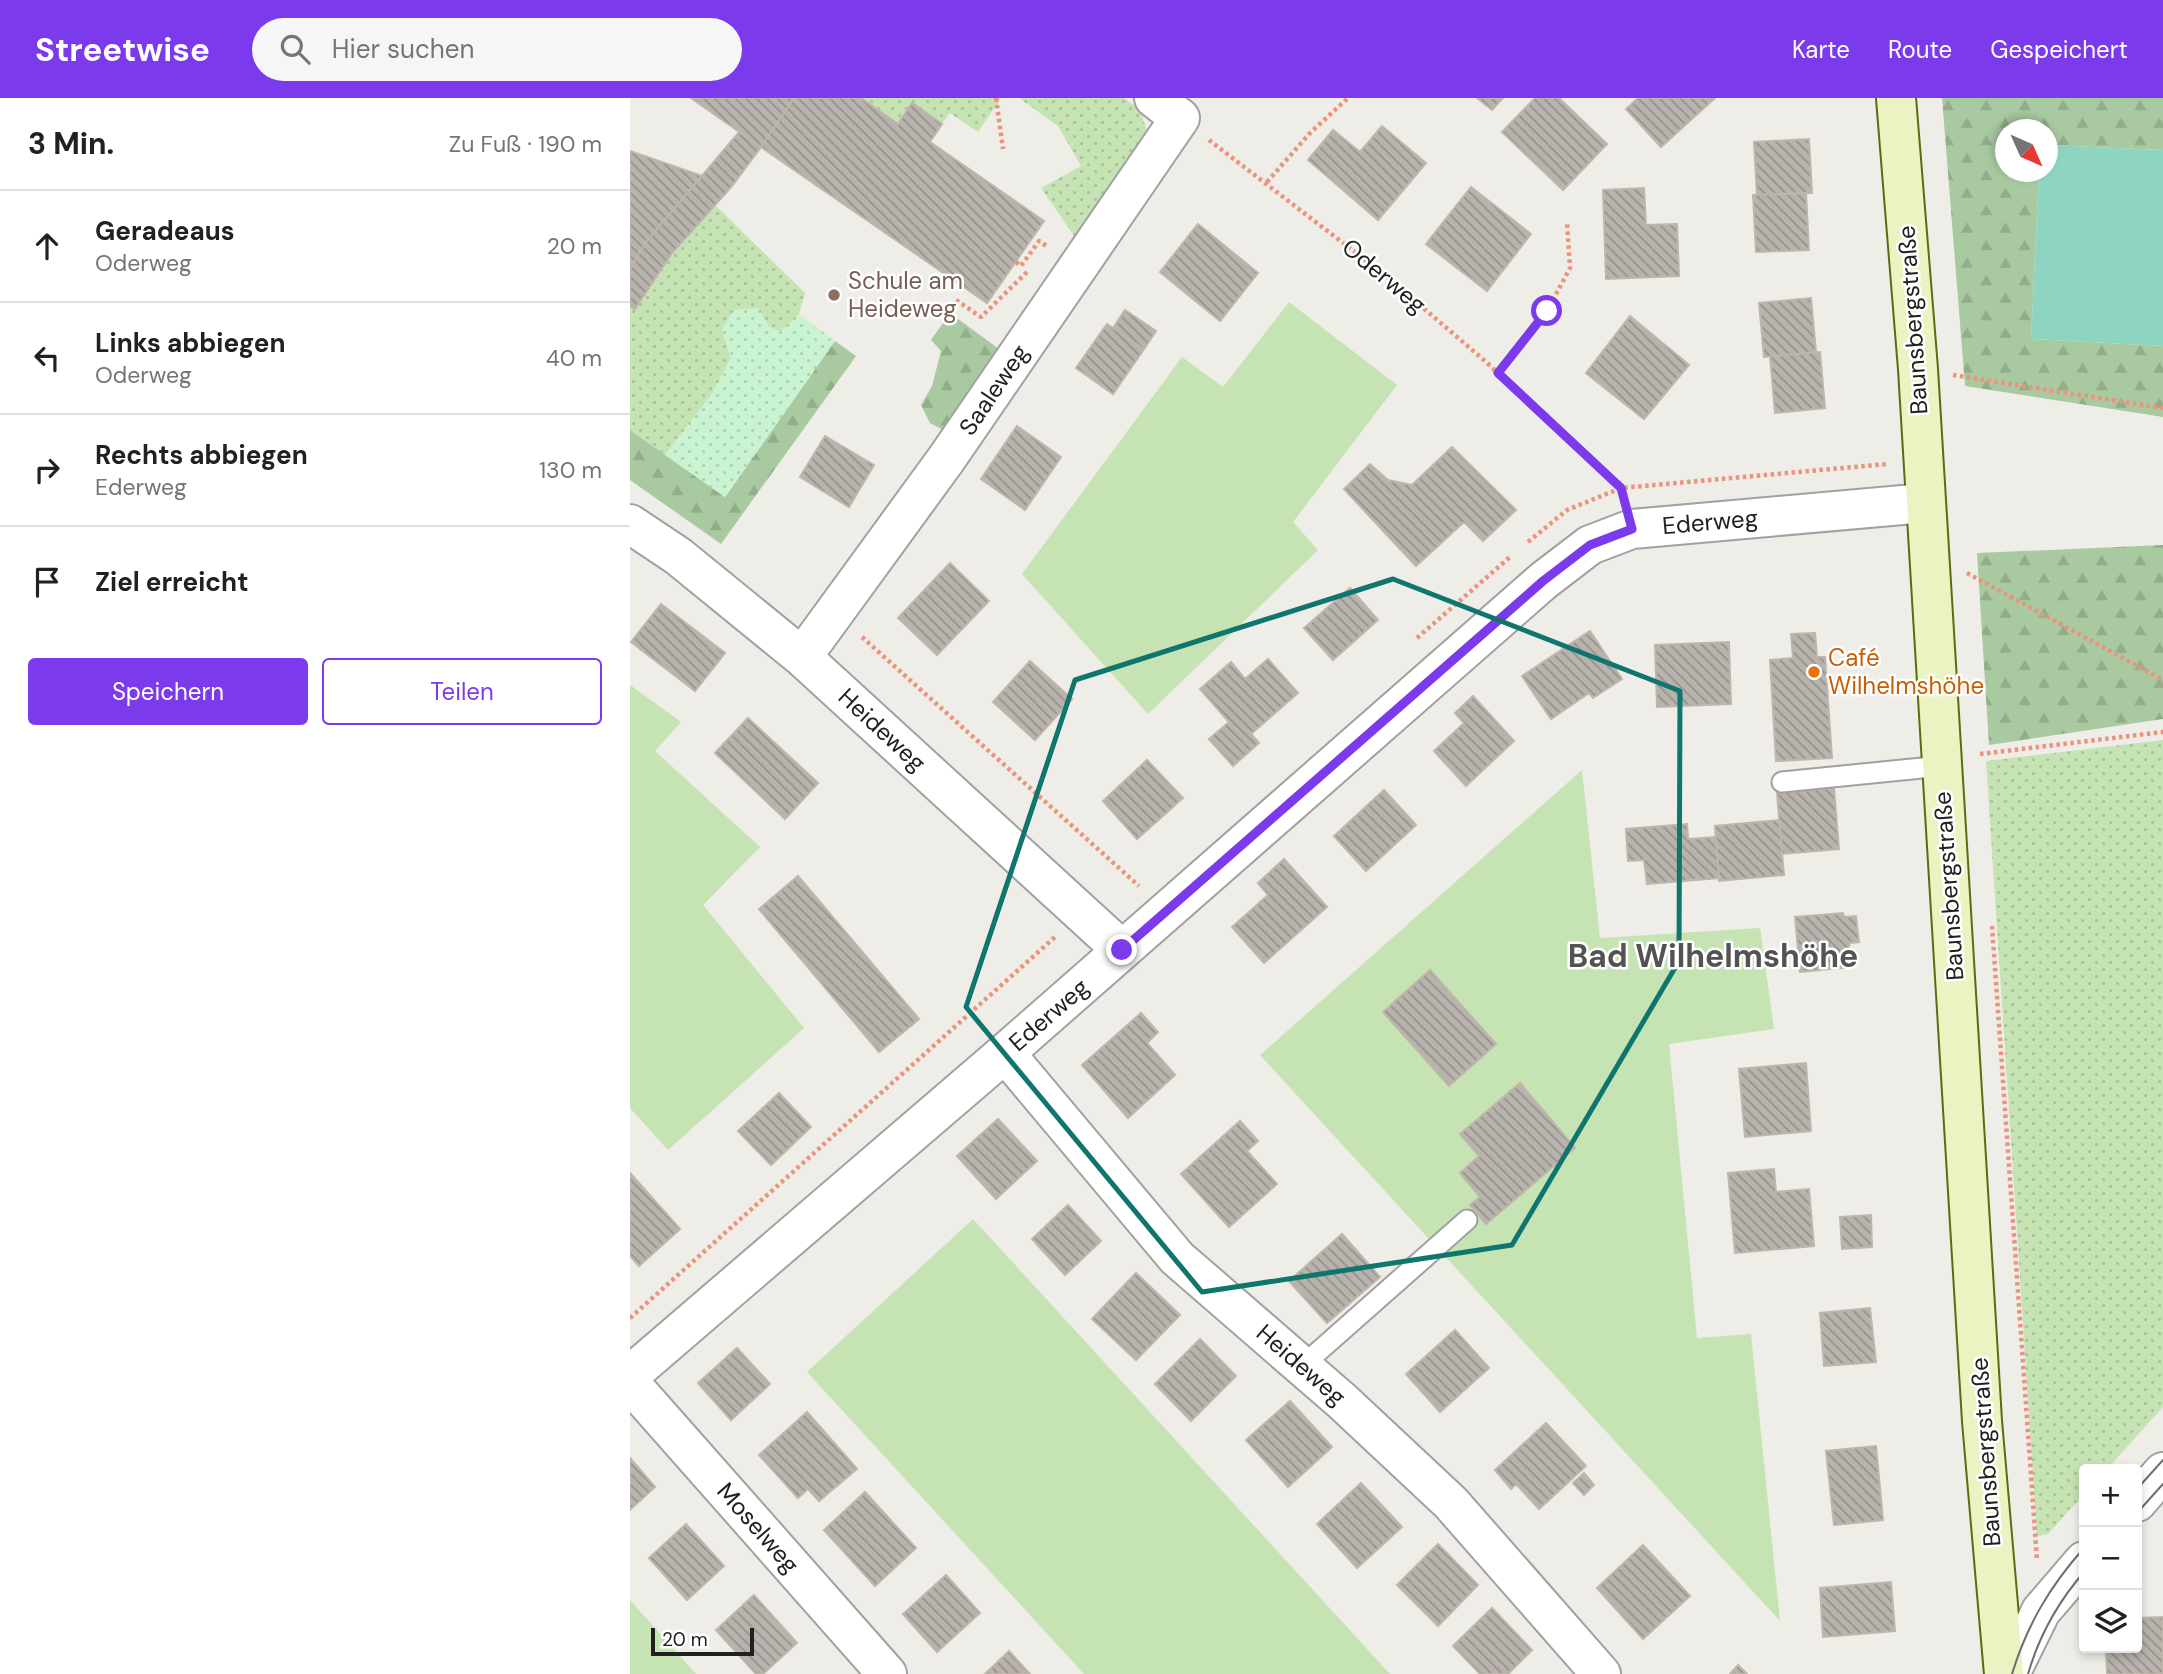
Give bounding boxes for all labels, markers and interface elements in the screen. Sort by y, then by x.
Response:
search box [252,18,742,81]
text: Streetwise [35,28,210,71]
icon: search [276,30,314,68]
text: Hier suchen [332,32,475,66]
text: Karte [1792,34,1850,65]
text: Route [1888,34,1952,65]
text: Gespeichert [1990,34,2128,65]
north arrow [1995,119,2058,182]
text: 3 Min. [28,124,114,163]
text: Zu Fuß · 190 m [449,129,602,159]
text: Geradeaus [95,214,235,248]
street label: Baunsbergstraße [1890,224,1935,416]
icon: ahead [28,227,66,265]
text: 20 m [547,231,602,261]
street label: Oderweg [1336,231,1433,320]
text: Oderweg [95,248,192,278]
place label: Schule am Heideweg [848,265,963,324]
marker: Schule am Heideweg [826,287,842,303]
route start [1531,295,1562,326]
text: Links abbiegen [95,326,285,360]
street label: Saaleweg [952,338,1035,441]
icon: left [28,339,66,377]
text: 40 m [546,343,602,373]
text: Oderweg [95,360,192,390]
text: Rechts abbiegen [95,438,308,472]
icon: right [28,451,66,489]
text: 130 m [539,455,602,485]
text: Ederweg [95,472,187,502]
street label: Ederweg [1661,502,1759,541]
icon: arrive [28,563,66,601]
text: Ziel erreicht [95,565,248,599]
place label: Café Wilhelmshöhe [1828,642,1984,701]
button: Speichern [28,658,308,725]
button: Teilen [322,658,602,725]
marker: Café Wilhelmshöhe [1806,664,1822,680]
street label: Heideweg [832,681,933,778]
street label: Baunsbergstraße [1926,790,1971,982]
route end [1106,934,1137,965]
district label: Bad Wilhelmshöhe [1568,935,1858,977]
street label: Ederweg [1002,971,1095,1058]
street label: Heideweg [1250,1317,1353,1412]
street label: Baunsbergstraße [1963,1356,2008,1548]
map controls [2079,1464,2142,1653]
button: + [2079,1464,2142,1527]
street label: Moselweg [711,1476,806,1579]
button: − [2079,1527,2142,1590]
button: layers [2079,1590,2142,1653]
scale bar [651,1625,754,1657]
text: 20 m [662,1627,708,1652]

